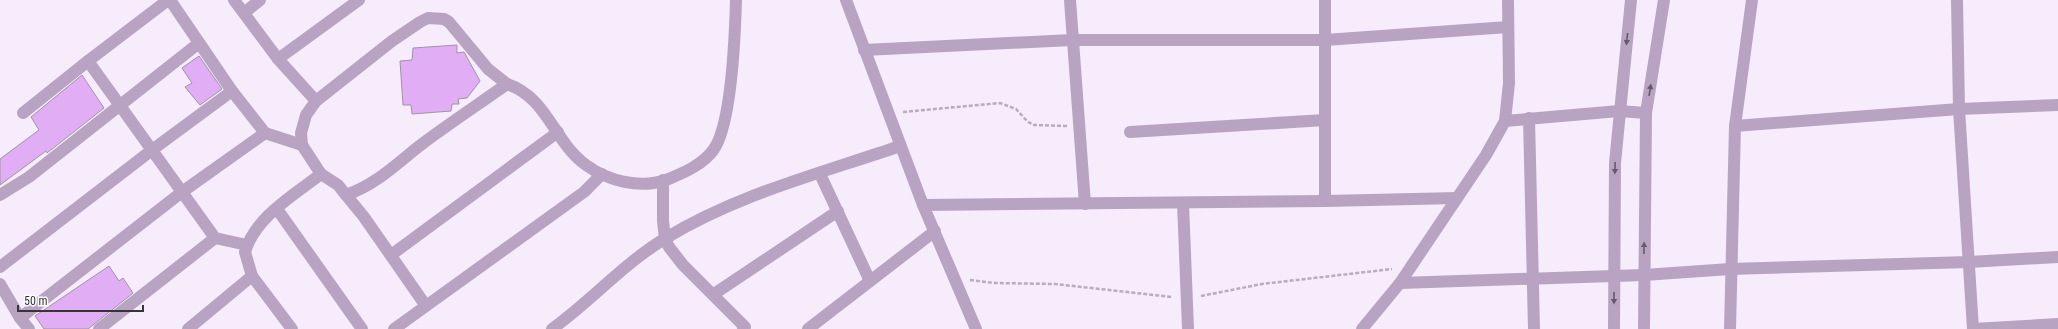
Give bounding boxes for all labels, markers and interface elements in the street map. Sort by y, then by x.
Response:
one-way arrow [1624,33,1630,45]
one-way arrow [1647,84,1653,96]
one-way arrow [1612,162,1618,175]
one-way arrow [1641,241,1647,254]
scale bar [18,287,143,313]
one-way arrow [1611,292,1617,305]
text: 50 m [24,294,48,308]

